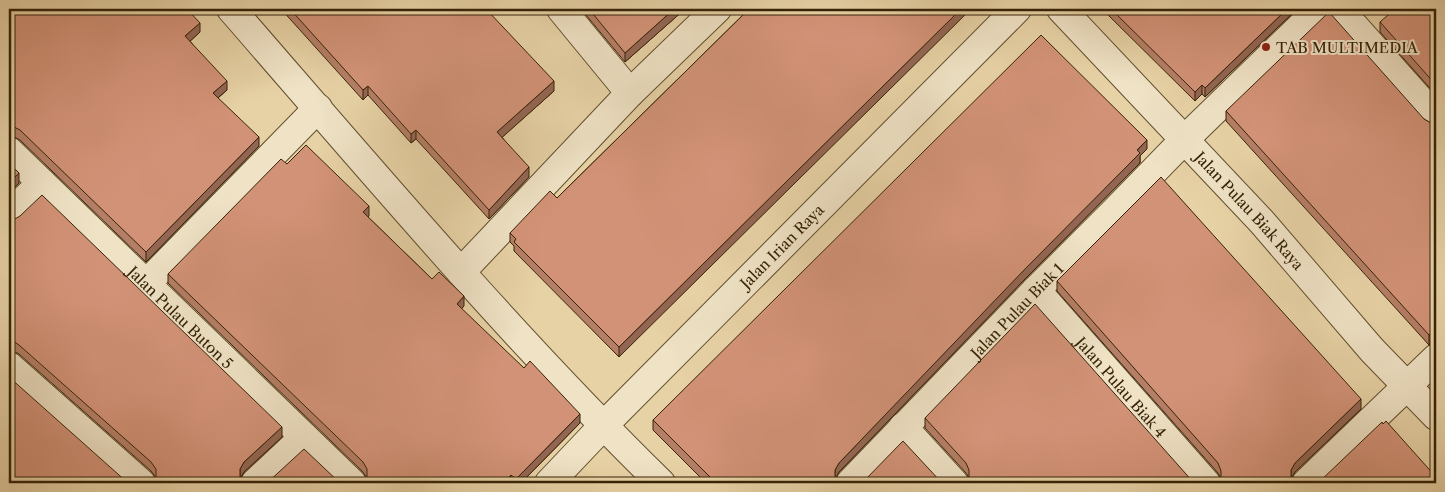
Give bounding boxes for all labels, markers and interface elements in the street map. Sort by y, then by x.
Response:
place label: TAB MULTIMEDIA [1276,38,1419,57]
marker: TAB MULTIMEDIA [1260,41,1272,53]
street label: Jalan Pulau Biak Raya [1190,146,1308,274]
street label: Jalan Irian Raya [734,200,828,294]
street label: Jalan Pulau Biak 1 [965,258,1068,363]
street label: Jalan Pulau Buton 5 [123,261,237,373]
street label: Jalan Pulau Biak 4 [1071,331,1171,441]

